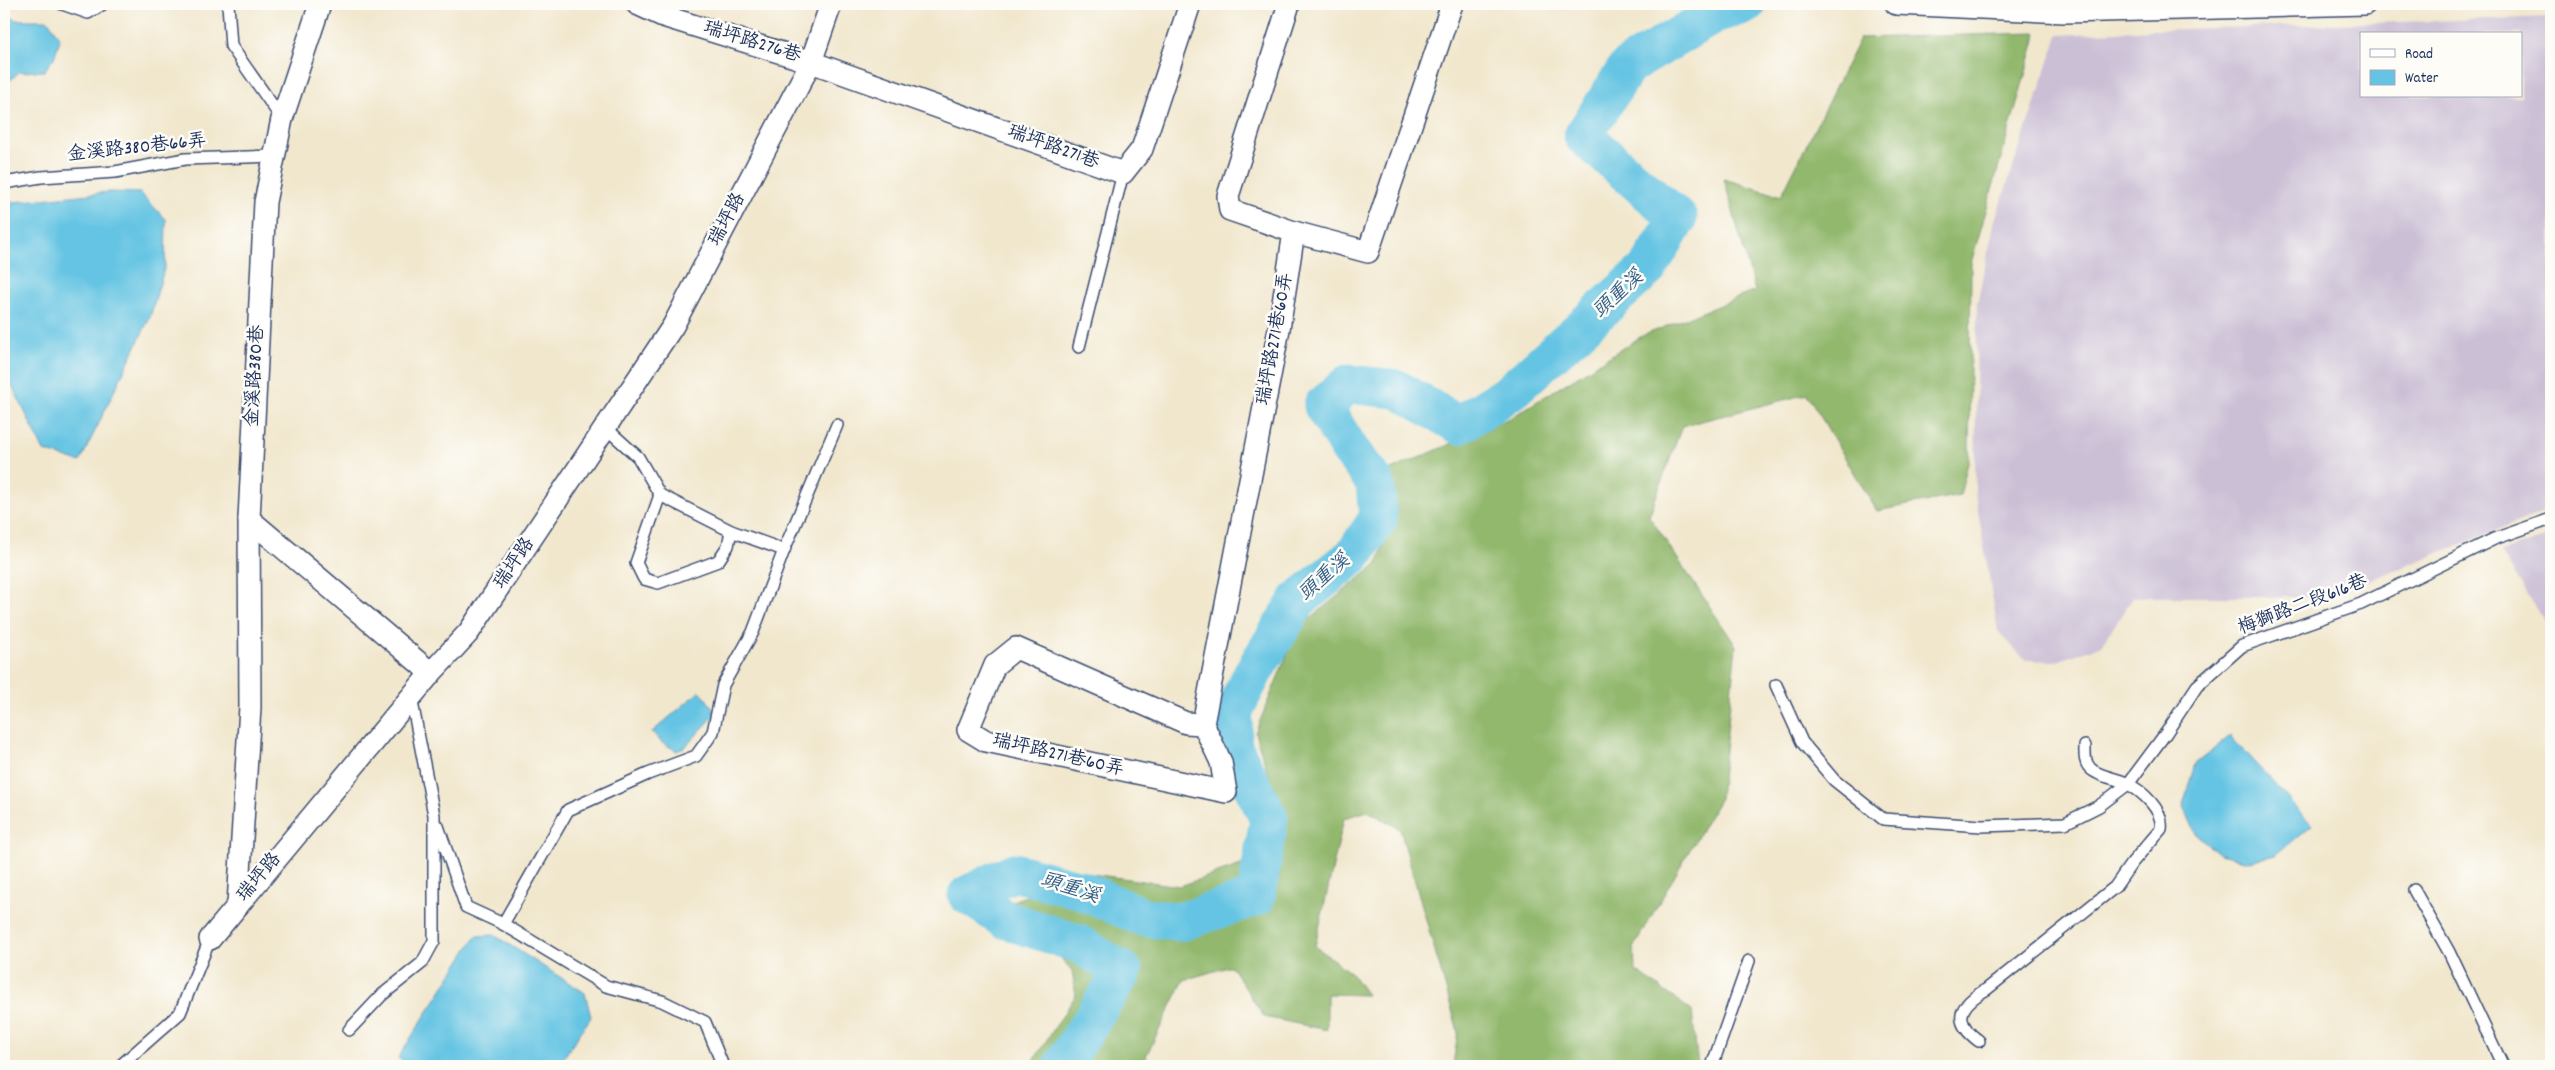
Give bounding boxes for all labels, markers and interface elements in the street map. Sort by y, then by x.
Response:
street label: 瑞坪路276巷 [700,15,804,71]
legend [2360,32,2522,98]
text: Road [2405,44,2433,66]
text: Water [2405,68,2439,90]
street label: 瑞坪路271巷 [1003,119,1103,177]
street label: 金溪路380巷66弄 [66,128,208,170]
street label: 瑞坪路 [703,188,753,252]
water label: 頭重溪 [1587,264,1651,325]
street label: 瑞坪路271巷60弄 [1251,270,1301,408]
street label: 金溪路380巷 [240,324,272,428]
street label: 瑞坪路 [488,533,542,595]
water label: 頭重溪 [1293,547,1358,608]
street label: 梅獅路二段616巷 [2234,569,2372,643]
street label: 瑞坪路271巷60弄 [989,728,1127,784]
street label: 瑞坪路 [231,847,289,909]
water label: 頭重溪 [1037,866,1104,912]

